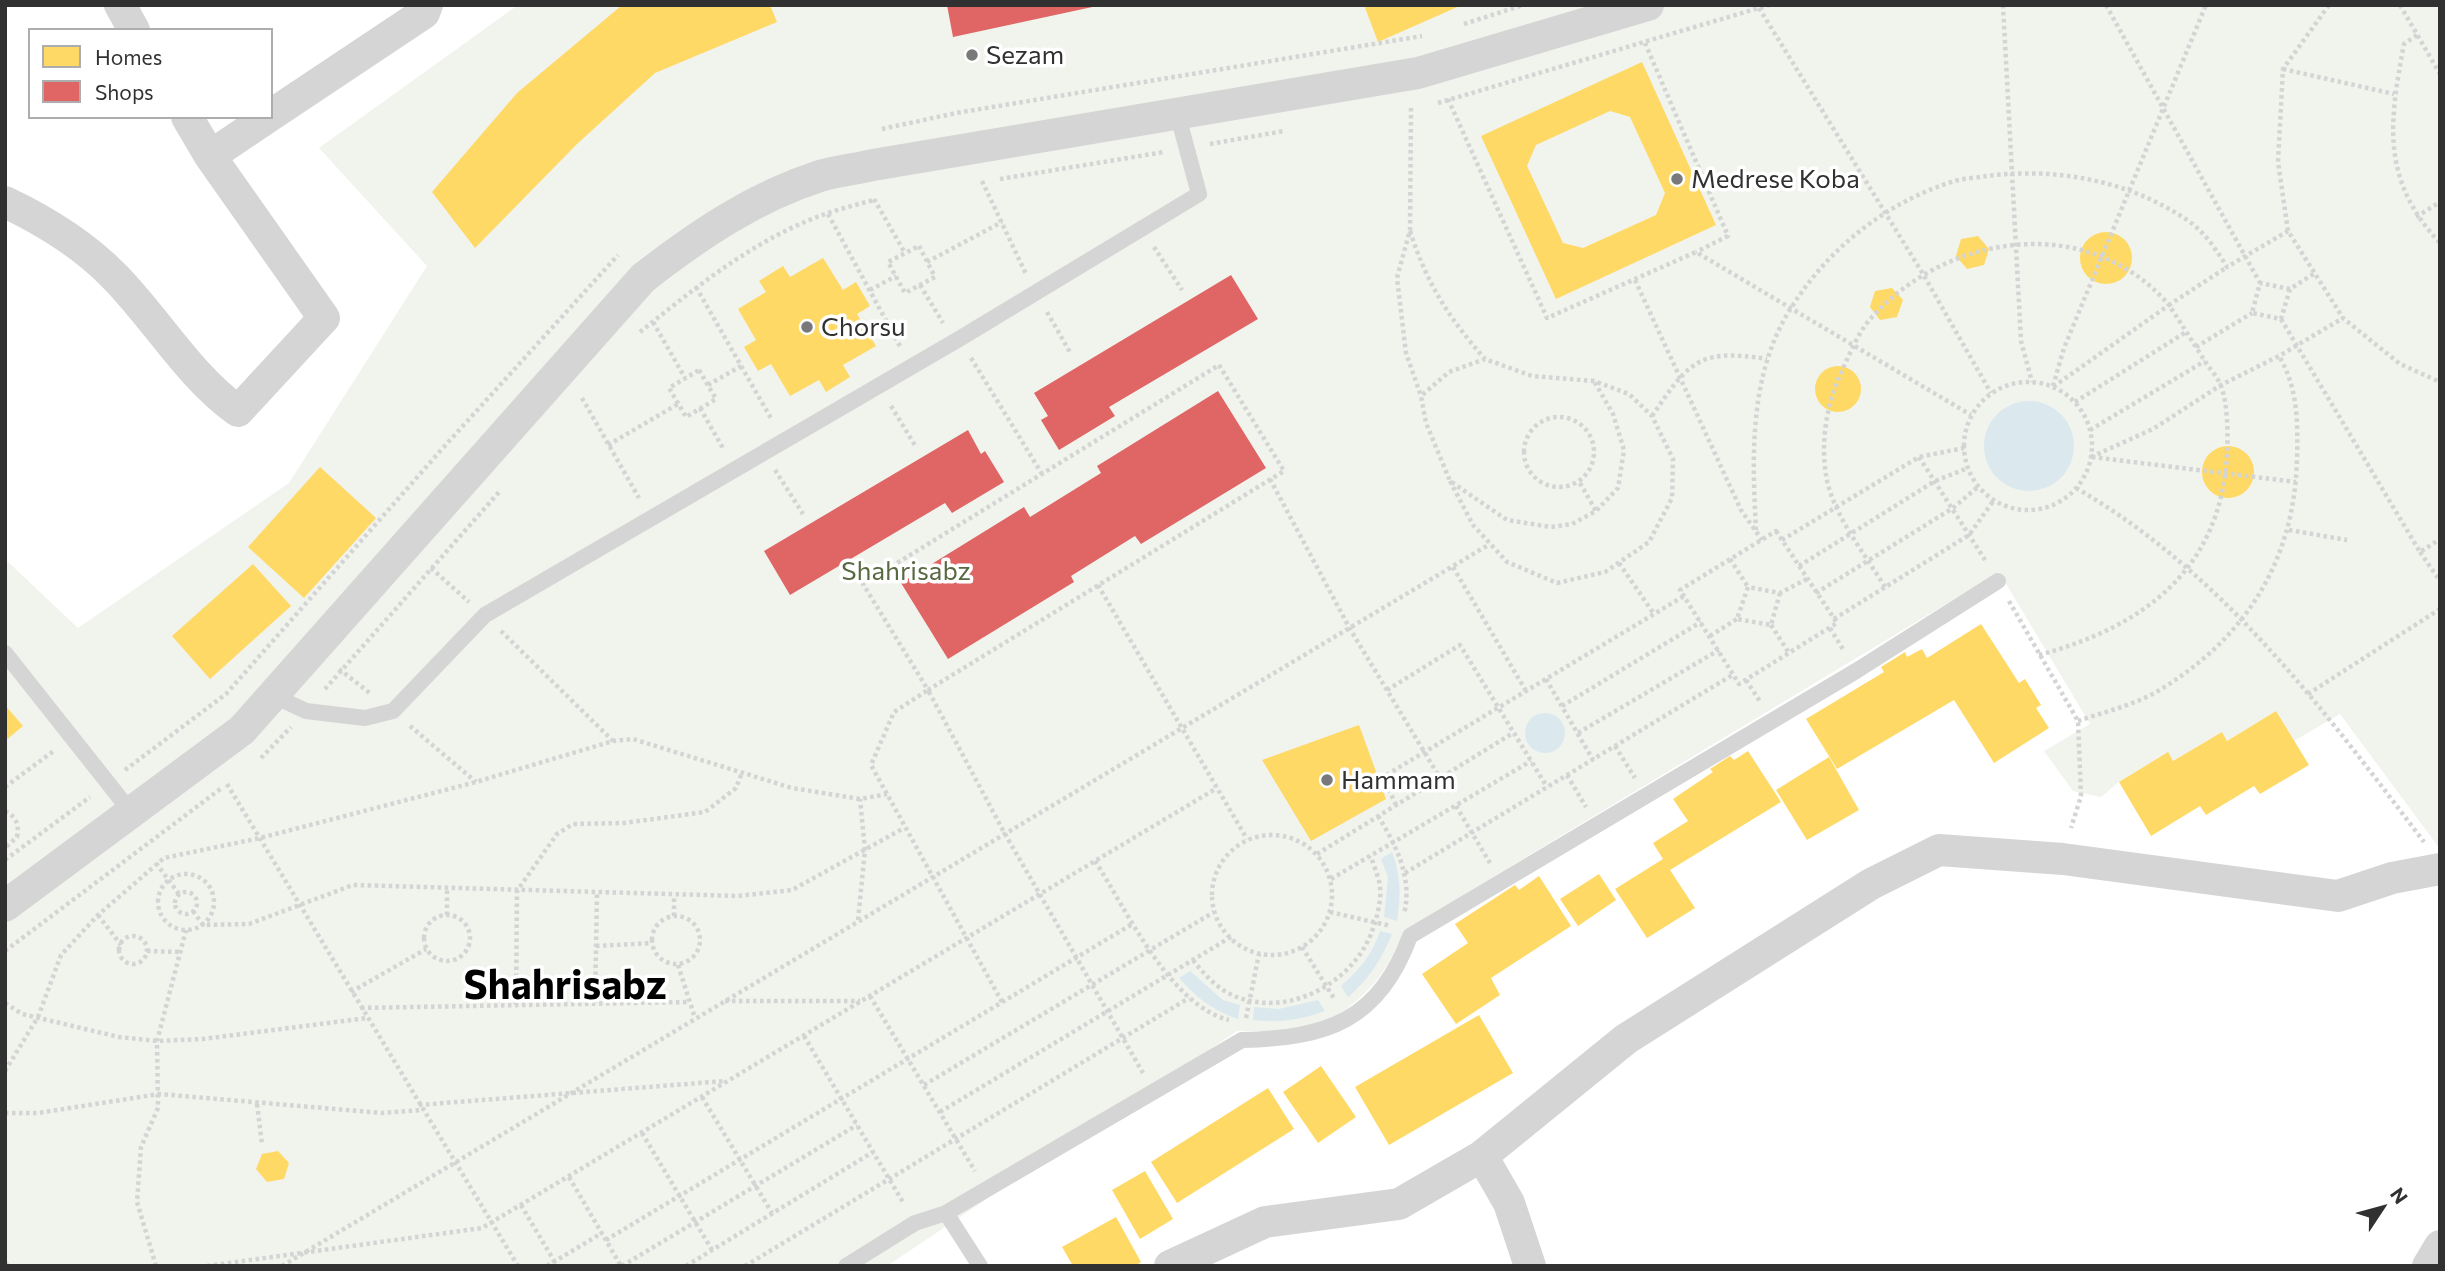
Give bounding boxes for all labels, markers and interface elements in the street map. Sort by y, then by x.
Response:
legend [28,28,273,119]
place label: Sezam [986,39,1064,71]
text: Homes [95,44,162,69]
marker: Sezam [964,47,980,63]
text: Shops [95,79,154,104]
place label: Medrese Koba [1691,163,1860,195]
marker: Medrese Koba [1669,171,1685,187]
place label: Chorsu [821,311,906,343]
marker: Chorsu [799,319,815,335]
park label: Shahrisabz [841,555,971,587]
place label: Hammam [1341,764,1456,796]
marker: Hammam [1319,772,1335,788]
district label: Shahrisabz [463,962,667,1010]
north arrow [2347,1173,2417,1243]
text: N [2386,1183,2413,1208]

